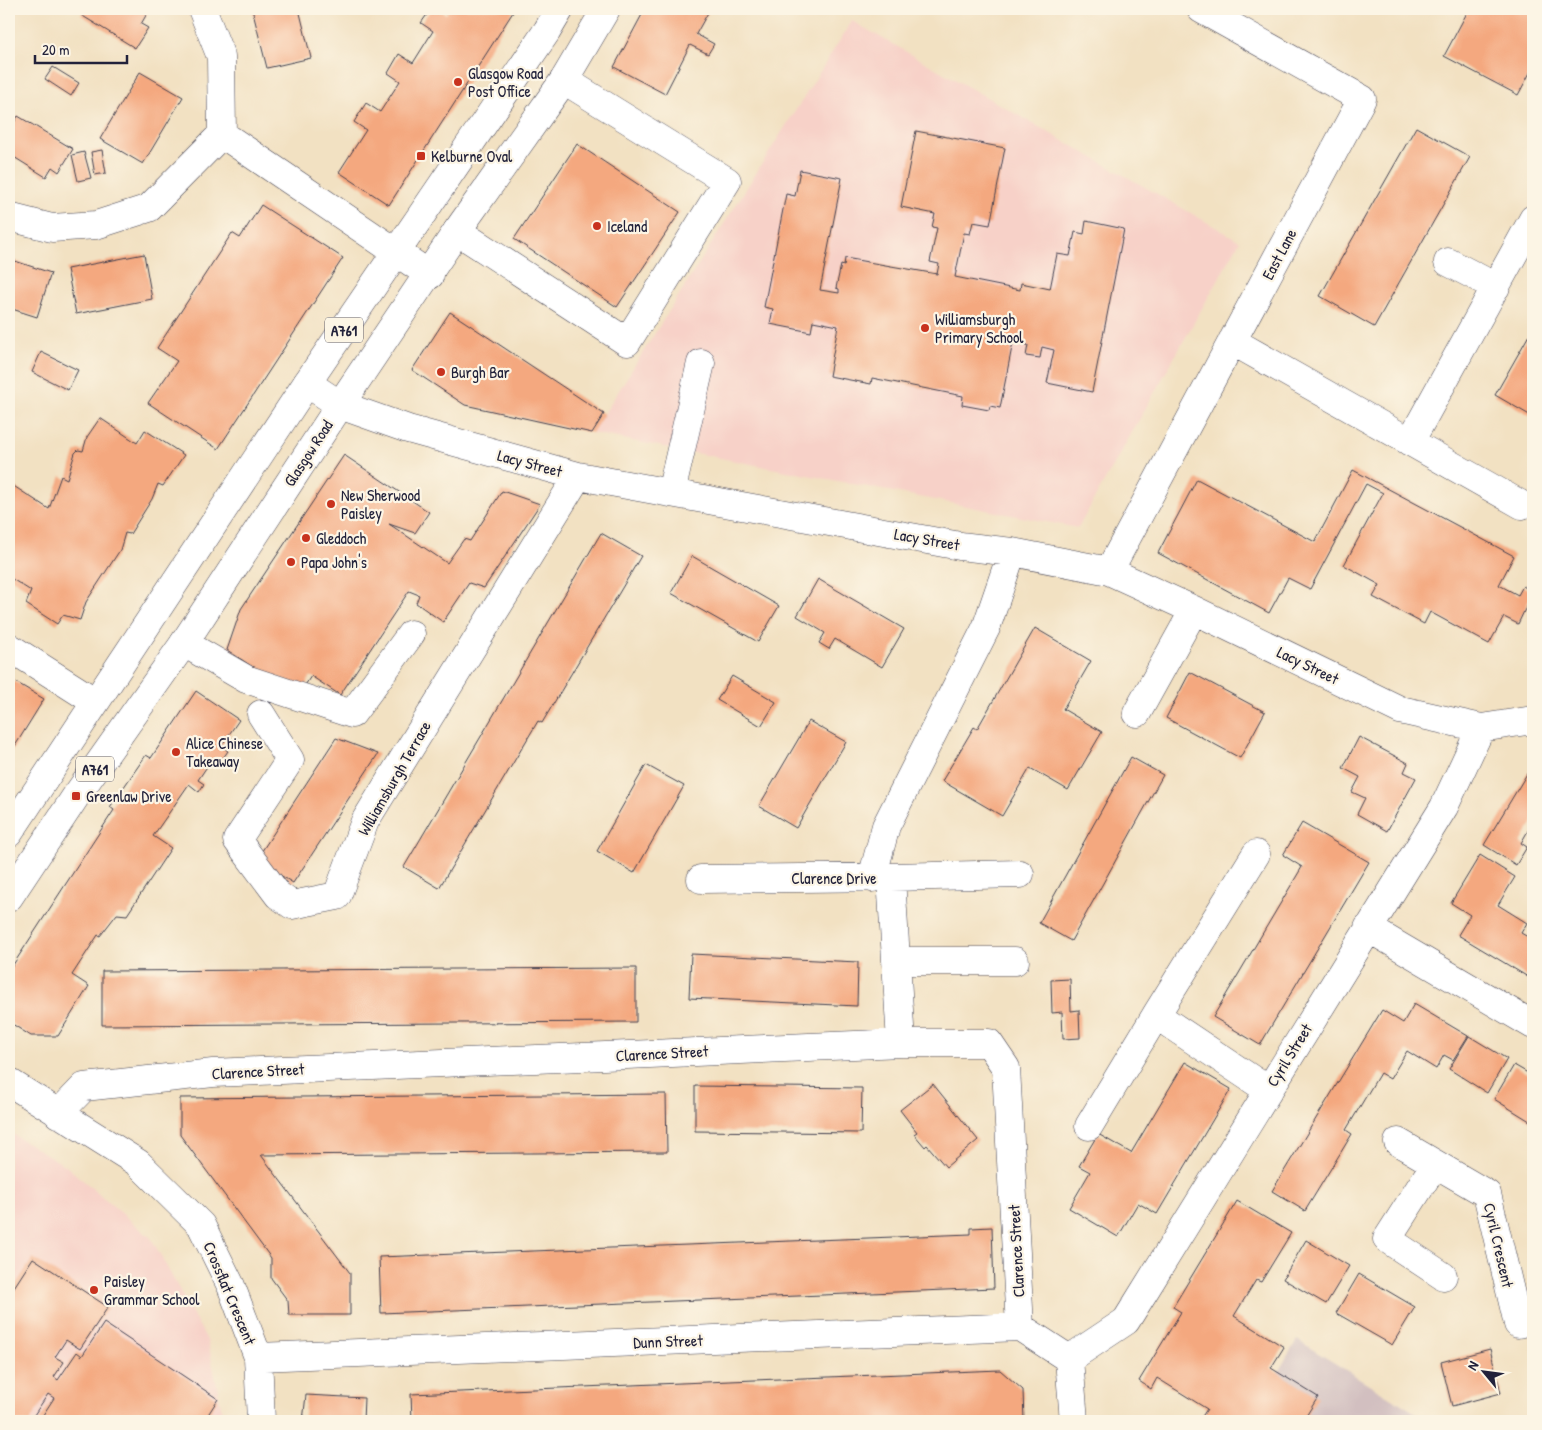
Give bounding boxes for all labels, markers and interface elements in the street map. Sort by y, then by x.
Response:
scale bar [35,32,128,64]
text: 20 m [42,39,69,60]
place label: Glasgow Road Post Office [468,62,543,102]
marker: Glasgow Road Post Office [452,76,464,88]
place label: Kelburne Oval [431,145,513,167]
marker: Kelburne Oval [415,150,427,162]
place label: Iceland [607,215,647,237]
marker: Iceland [591,220,603,232]
street label: East Lane [1256,224,1302,283]
place label: Williamsburgh Primary School [935,308,1024,348]
road number: A761 [325,318,363,342]
marker: Williamsburgh Primary School [919,322,931,334]
place label: Burgh Bar [451,361,510,383]
marker: Burgh Bar [435,366,447,378]
street label: Glasgow Road [278,415,338,491]
street label: Lacy Street [495,444,565,482]
place label: New Sherwood Paisley [341,484,420,524]
marker: New Sherwood Paisley [325,498,337,510]
street label: Lacy Street [893,522,962,556]
place label: Gleddoch [316,527,366,549]
marker: Gleddoch [300,532,312,544]
place label: Papa John's [301,551,367,573]
marker: Papa John's [285,556,297,568]
street label: Lacy Street [1273,641,1343,690]
street label: Williamsburgh Terrace [352,716,436,839]
place label: Alice Chinese Takeaway [186,732,264,772]
marker: Alice Chinese Takeaway [170,746,182,758]
road number: A761 [76,756,114,782]
place label: Greenlaw Drive [86,785,172,807]
marker: Greenlaw Drive [70,790,82,802]
street label: Clarence Drive [791,867,877,889]
street label: Cyril Street [1261,1019,1317,1091]
street label: Clarence Street [615,1040,709,1066]
street label: Clarence Street [211,1058,305,1084]
street label: Cyril Crescent [1479,1201,1520,1290]
street label: Clarence Street [1003,1204,1029,1298]
street label: Crossflat Crescent [198,1238,262,1348]
place label: Paisley Grammar School [104,1270,200,1310]
marker: Paisley Grammar School [88,1284,100,1296]
street label: Dunn Street [633,1329,704,1353]
north arrow [1460,1348,1510,1398]
text: N [1462,1357,1483,1373]

